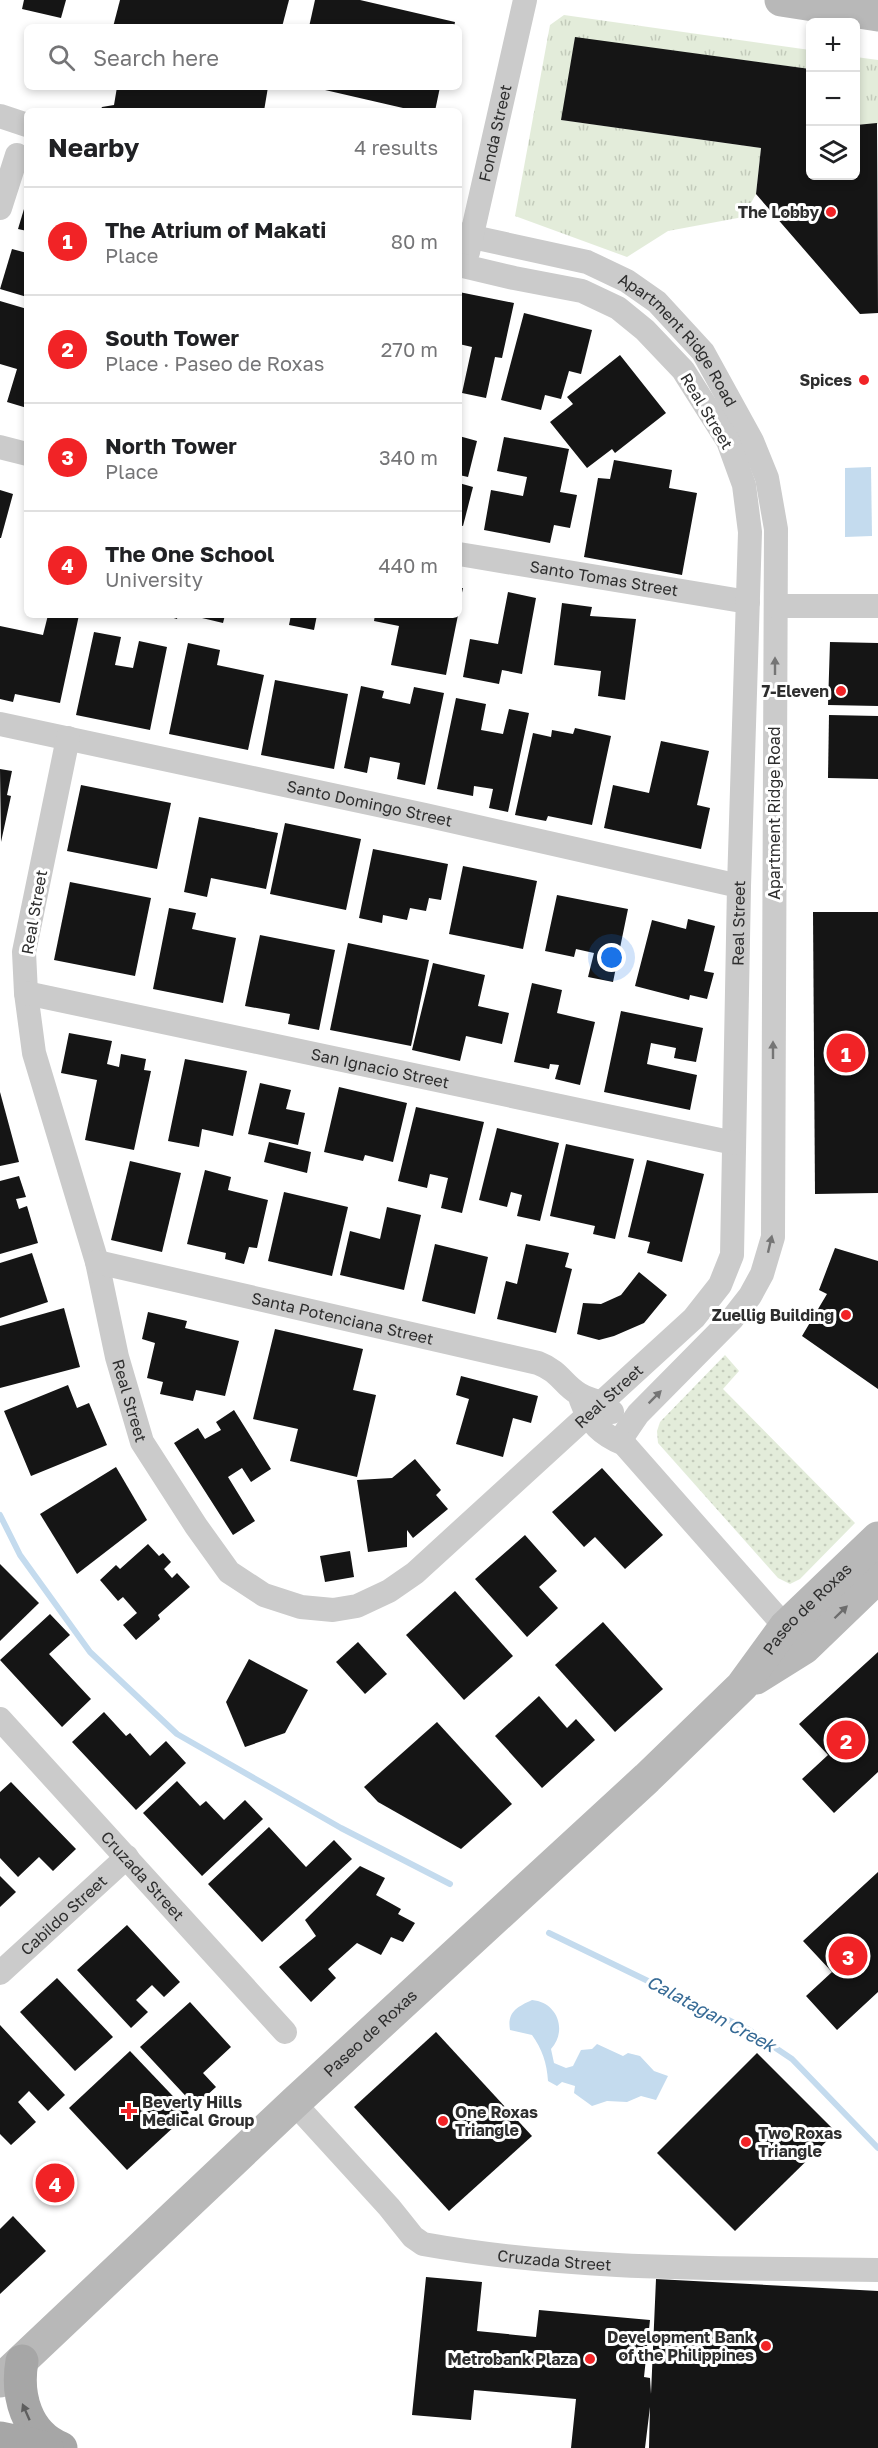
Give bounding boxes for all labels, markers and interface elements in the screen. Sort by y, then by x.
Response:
map controls [806,18,860,180]
button: + [806,18,860,72]
search box [24,24,462,90]
icon: search [45,41,78,74]
text: Search here [93,44,219,71]
button: − [806,72,860,126]
street label: Fonda Street [474,82,516,184]
button: layers [806,126,860,180]
text: Nearby [48,132,139,163]
text: 4 results [354,135,438,159]
place label: The Lobby [738,202,819,222]
marker: The Lobby [824,205,838,219]
text: The Atrium of Makati [105,216,326,243]
text: 1 [62,229,73,253]
text: 80 m [391,229,438,253]
text: Place [105,243,158,267]
street label: Apartment Ridge Road [615,268,741,410]
text: South Tower [105,324,239,351]
text: 2 [61,337,74,361]
text: 270 m [381,337,438,361]
text: Place · Paseo de Roxas [105,351,324,375]
street label: Real Street [676,369,738,453]
place label: Spices [799,370,852,390]
marker: Spices [857,373,871,387]
text: North Tower [105,432,237,459]
text: 3 [61,445,74,469]
text: 340 m [379,445,438,469]
text: Place [105,459,158,483]
text: The One School [105,540,274,567]
text: 4 [61,553,74,577]
text: 440 m [379,553,438,577]
street label: Santo Tomas Street [528,556,680,600]
text: University [105,567,203,591]
one-way arrow [770,656,780,675]
place label: 7-Eleven [761,681,829,701]
marker: 7-Eleven [834,684,848,698]
street label: Apartment Ridge Road [764,726,784,900]
street label: Santo Domingo Street [285,776,454,831]
street label: Real Street [17,868,51,956]
street label: Real Street [727,880,749,966]
your location [597,943,626,972]
pin: 1 [826,1030,866,1076]
one-way arrow [768,1040,778,1059]
street label: San Ignacio Street [309,1044,451,1092]
one-way arrow [766,1235,776,1253]
street label: Santa Potenciana Street [250,1288,436,1349]
place label: Zuellig Building [712,1305,834,1325]
marker: Zuellig Building [839,1308,853,1322]
street label: Real Street [108,1357,152,1445]
street label: Real Street [570,1360,647,1432]
one-way arrow [647,1390,662,1404]
street label: Paseo de Roxas [758,1559,856,1659]
one-way arrow [834,1606,848,1620]
pin: 2 [826,1718,866,1762]
street label: Cruzada Street [97,1827,189,1925]
street label: Cabildo Street [16,1871,111,1959]
pin: 3 [828,1934,868,1978]
water label: Calatagan Creek [643,1970,781,2057]
street label: Paseo de Roxas [319,1985,421,2081]
place label: Beverly Hills Medical Group [142,2092,255,2130]
marker: Beverly Hills Medical Group [120,2102,138,2120]
place label: One Roxas Triangle [455,2102,538,2140]
marker: One Roxas Triangle [436,2114,450,2128]
place label: Two Roxas Triangle [758,2123,842,2161]
marker: Two Roxas Triangle [739,2135,753,2149]
pin: 4 [36,2160,74,2206]
street label: Cruzada Street [496,2245,612,2275]
place label: Development Bank of the Philippines [607,2327,755,2365]
marker: Development Bank of the Philippines [759,2339,773,2353]
place label: Metrobank Plaza [448,2349,578,2369]
marker: Metrobank Plaza [583,2352,597,2366]
one-way arrow [22,2403,31,2420]

